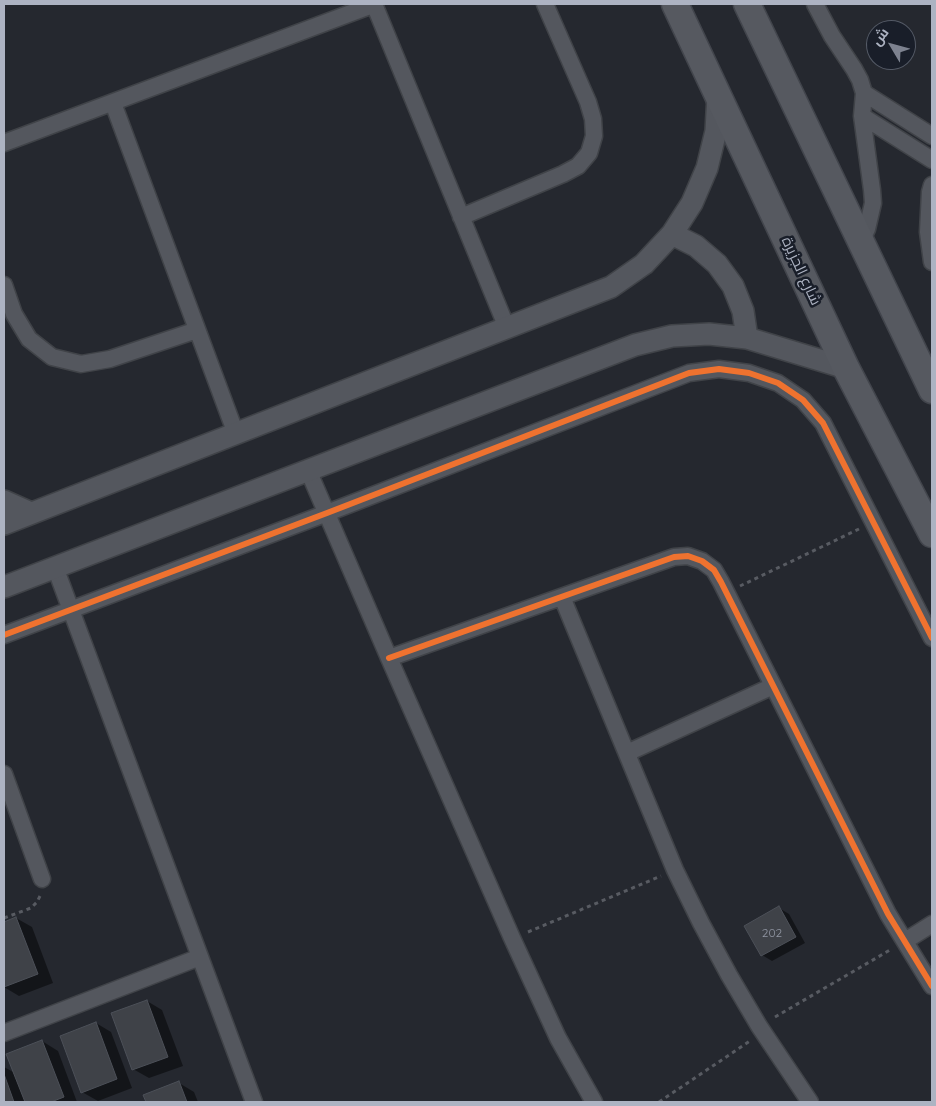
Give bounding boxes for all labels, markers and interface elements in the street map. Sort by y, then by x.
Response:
north arrow [866,20,916,70]
text: ش [867,24,892,49]
street label: شارع الجزيرة [777,234,825,308]
house number: 202 [762,926,782,940]

